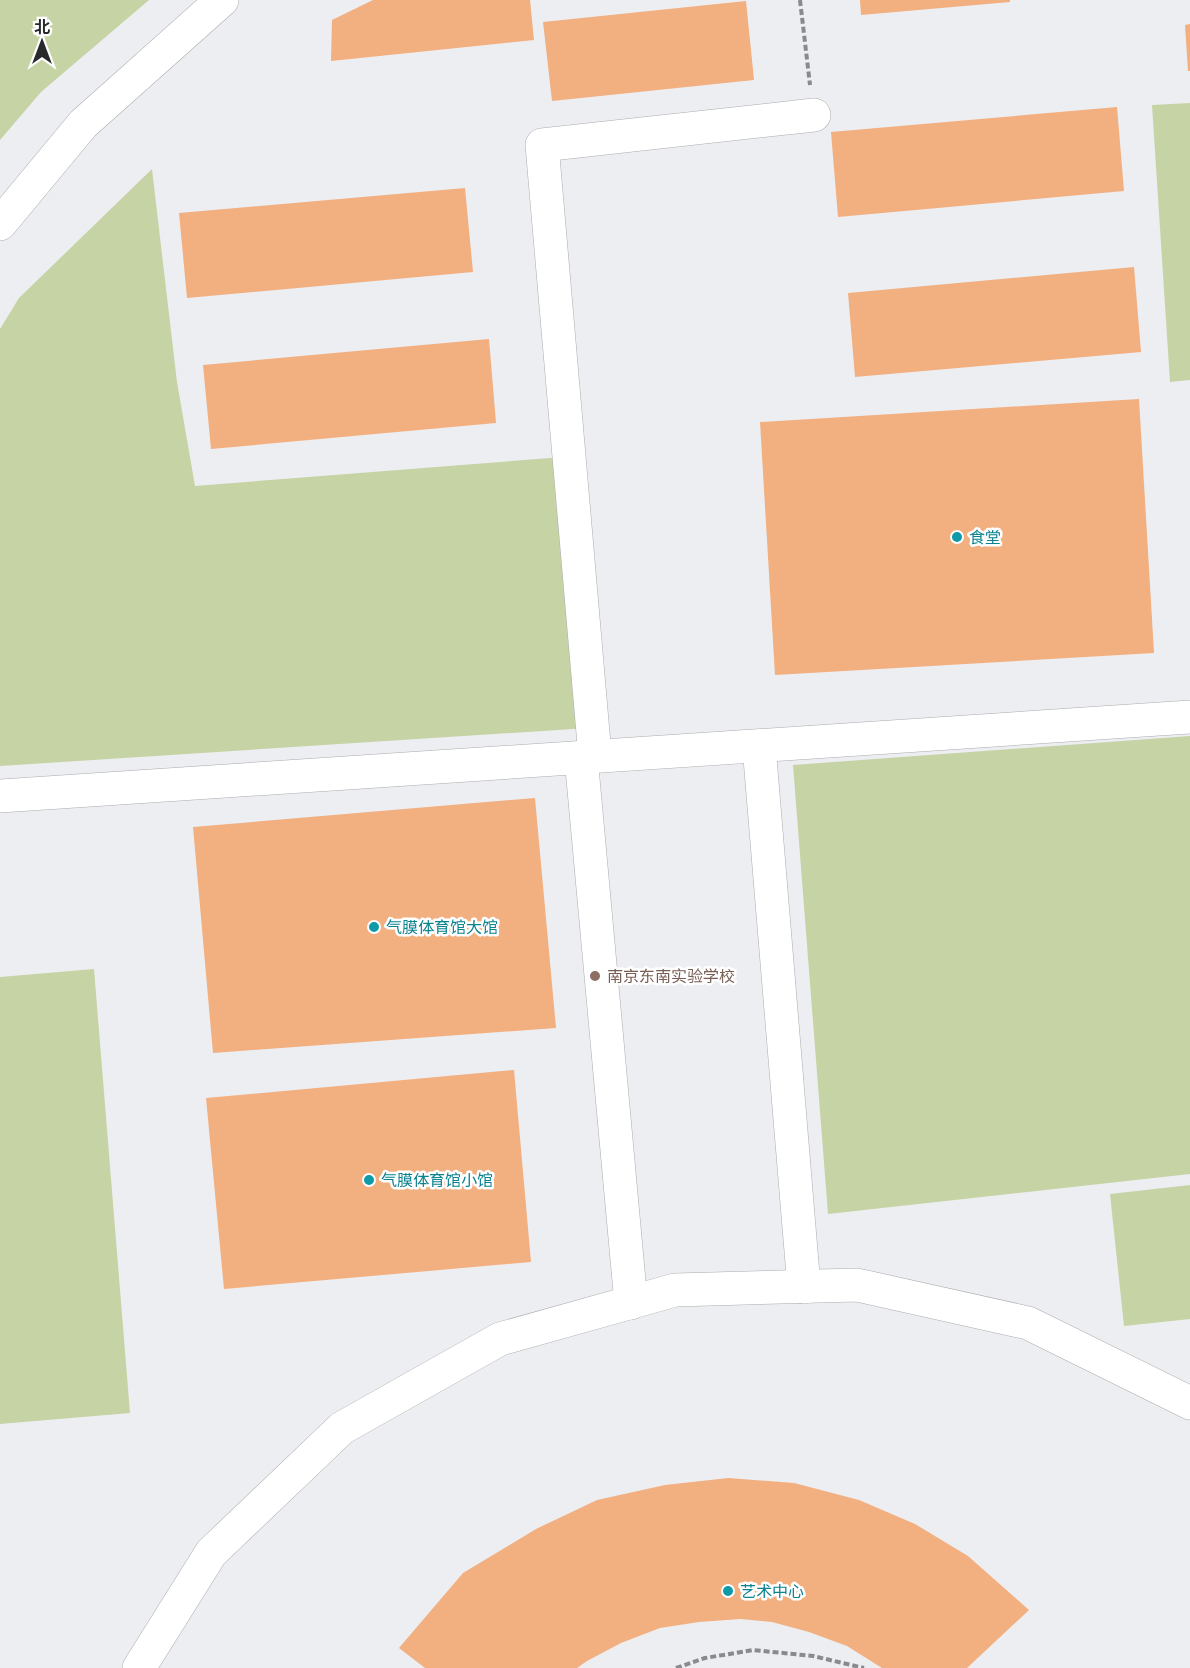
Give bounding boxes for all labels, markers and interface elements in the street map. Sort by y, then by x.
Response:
north arrow [12,12,72,72]
text: 北 [34,18,50,37]
place label: 食堂 [969,528,1001,547]
marker: 食堂 [950,530,964,544]
place label: 气膜体育馆大馆 [386,918,498,937]
marker: 气膜体育馆大馆 [367,920,381,934]
place label: 南京东南实验学校 [607,967,735,986]
marker: 南京东南实验学校 [588,969,602,983]
place label: 气膜体育馆小馆 [381,1171,493,1190]
marker: 气膜体育馆小馆 [362,1173,376,1187]
place label: 艺术中心 [740,1582,804,1601]
marker: 艺术中心 [721,1584,735,1598]

